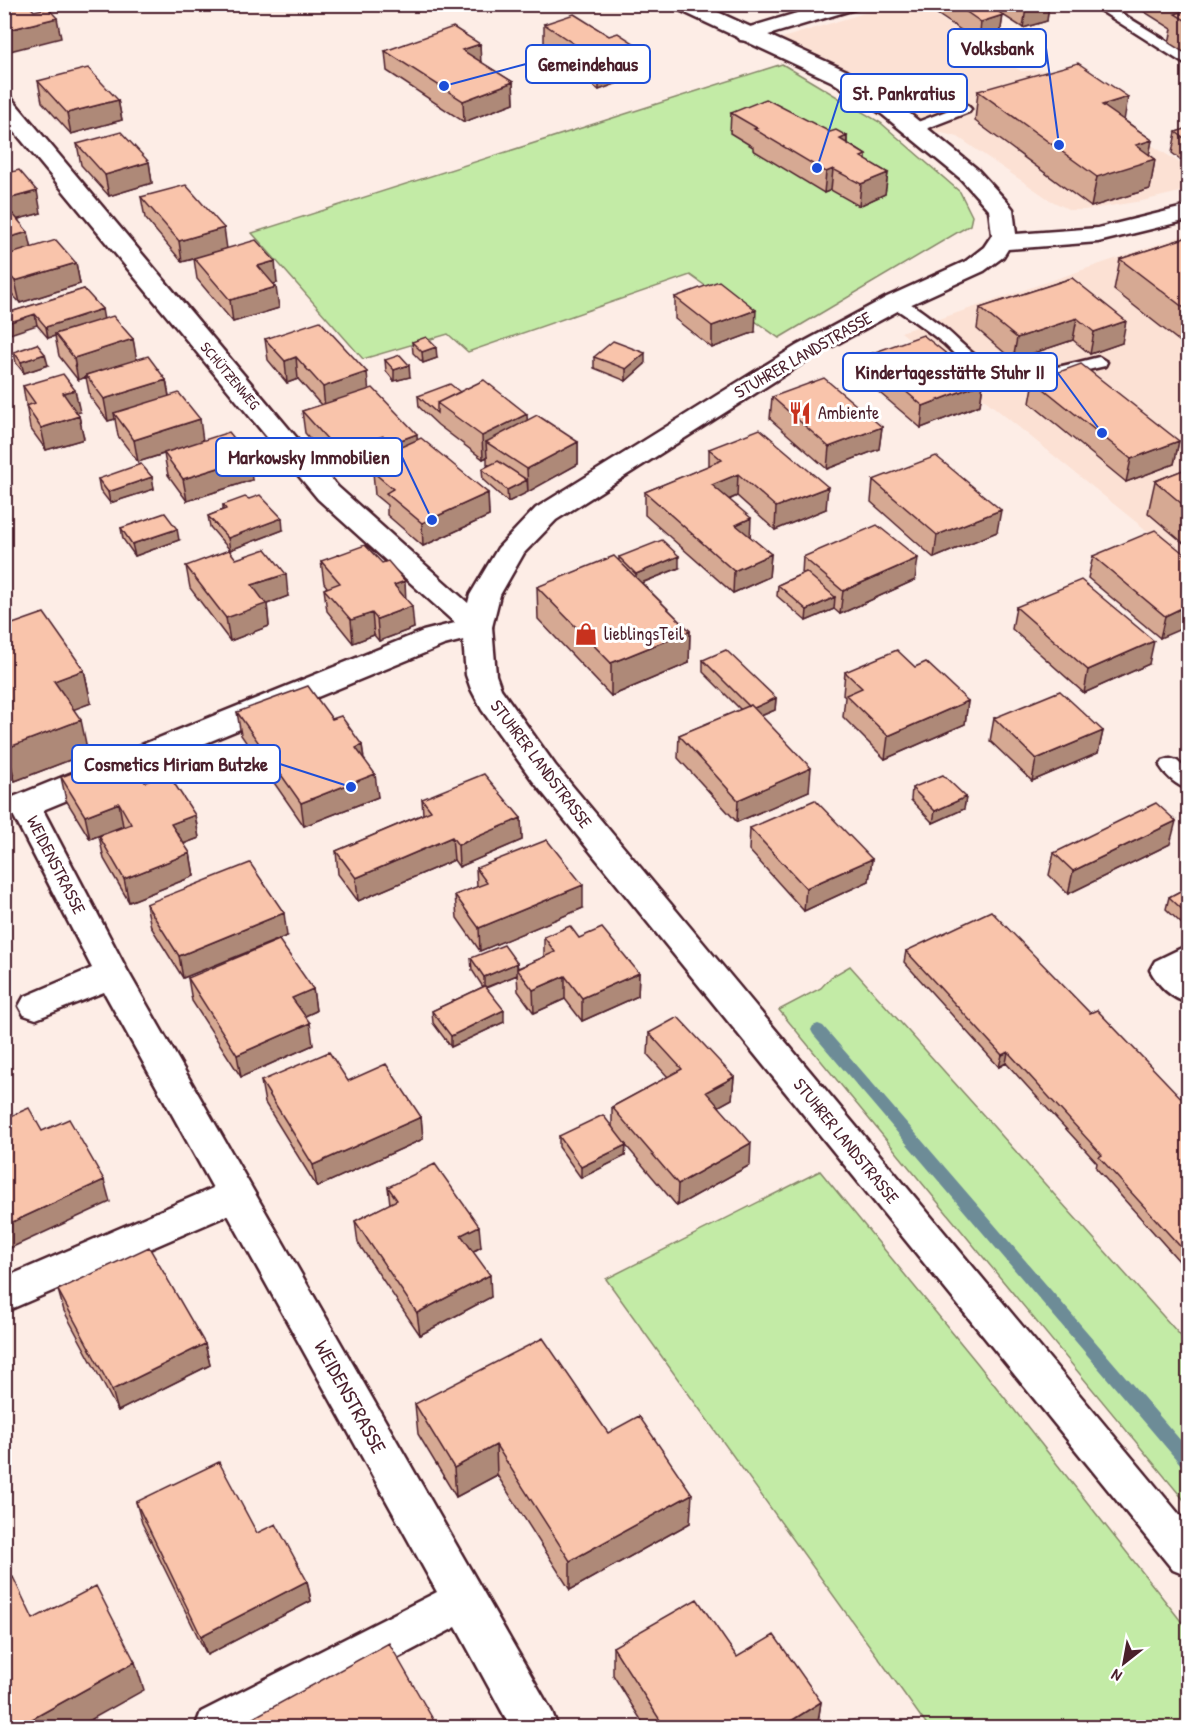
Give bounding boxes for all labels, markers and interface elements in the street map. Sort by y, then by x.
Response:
callout: Volksbank [948,29,1046,67]
text: Volksbank [960,34,1035,61]
callout: Gemeindehaus [526,45,650,83]
text: Gemeindehaus [538,50,638,77]
callout: St. Pankratius [841,74,967,112]
text: St. Pankratius [853,79,955,106]
street label: STUHRER LANDSTRASSE [729,305,876,404]
street label: SCHÜTZENWEG [196,337,266,415]
callout: Kindertagesstätte Stuhr II [843,353,1057,391]
text: Kindertagesstätte Stuhr II [855,358,1045,386]
restaurant icon: Ambiente [787,400,813,426]
place label: Ambiente [818,400,879,425]
callout: Markowsky Immobilien [216,438,402,476]
text: Markowsky Immobilien [228,443,390,471]
shop icon: lieblingsTeil [573,621,599,647]
place label: lieblingsTeil [604,621,684,646]
street label: STUHRER LANDSTRASSE [485,694,598,833]
callout: Cosmetics Miriam Butzke [72,745,280,783]
text: Cosmetics Miriam Butzke [84,750,268,777]
street label: WEIDENSTRASSE [21,811,92,918]
street label: STUHRER LANDSTRASSE [788,1073,905,1209]
street label: WEIDENSTRASSE [307,1335,394,1459]
north arrow [1094,1633,1154,1693]
text: N [1107,1664,1126,1687]

